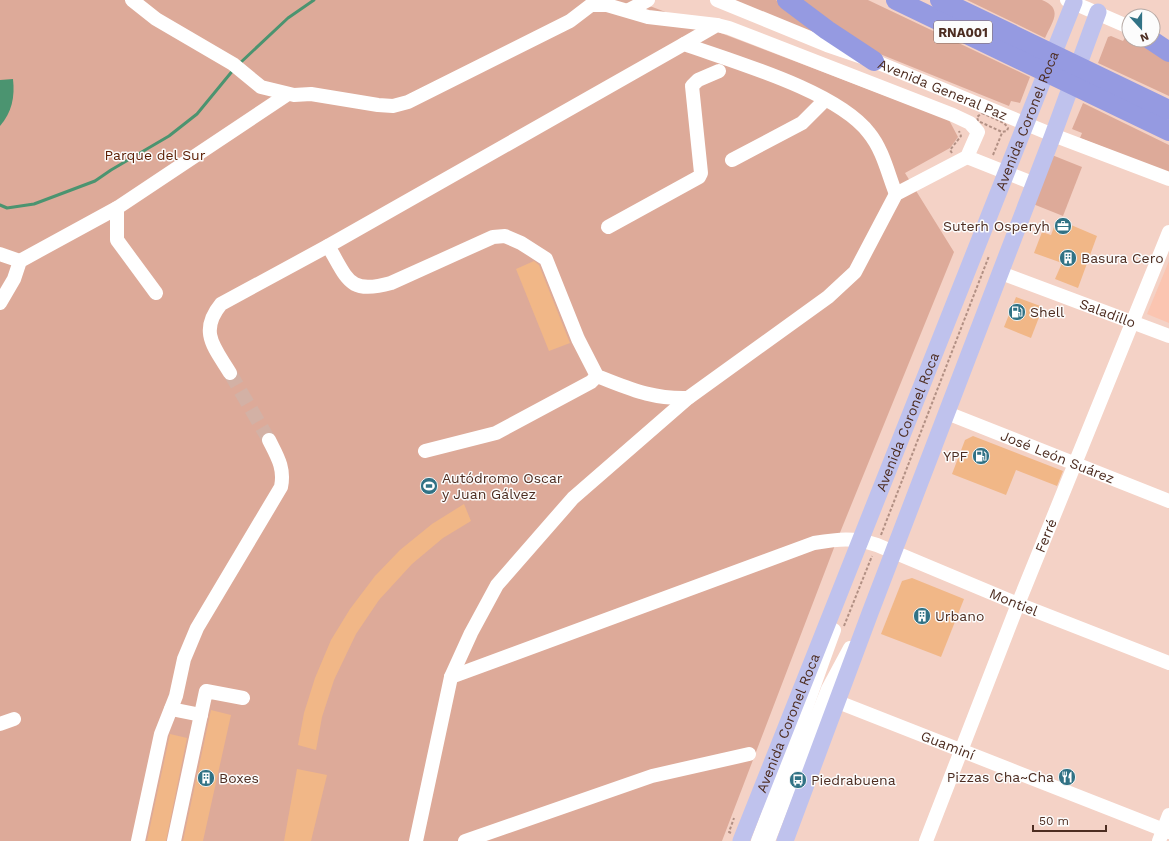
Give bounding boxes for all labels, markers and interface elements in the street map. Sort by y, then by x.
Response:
north arrow [1121,8,1161,48]
road number: RNA001 [934,21,992,43]
text: N [1138,29,1151,44]
street label: Avenida Coronel Roca [992,49,1062,193]
street label: Avenida General Paz [876,56,1010,123]
park label: Parque del Sur [105,147,206,163]
office icon: Suterh Osperyh [1053,216,1073,236]
place label: Suterh Osperyh [943,218,1050,234]
building icon: Basura Cero [1058,248,1078,268]
place label: Basura Cero [1081,250,1164,266]
street label: Saladillo [1078,295,1138,331]
fuel station icon: Shell [1007,302,1027,322]
place label: Shell [1030,304,1065,320]
street label: Avenida Coronel Roca [873,350,942,494]
street label: José León Suárez [998,427,1117,487]
fuel station icon: YPF [971,446,991,466]
place label: YPF [943,448,968,464]
place label: Autódromo Oscar y Juan Gálvez [442,470,563,502]
sports icon: Autódromo Oscar y Juan Gálvez [419,476,439,496]
street label: Ferré [1032,516,1060,555]
street label: Montiel [987,585,1041,619]
building icon: Urbano [912,606,932,626]
place label: Urbano [935,608,984,624]
street label: Avenida Coronel Roca [753,651,823,795]
street label: Guaminí [919,727,977,763]
restaurant icon: Pizzas Cha~Cha [1057,767,1077,787]
building icon: Boxes [196,768,216,788]
place label: Pizzas Cha~Cha [947,769,1054,785]
place label: Boxes [219,770,259,786]
bus stop icon: Piedrabuena [788,770,808,790]
place label: Piedrabuena [811,772,896,788]
scale bar [1033,807,1106,833]
text: 50 m [1039,814,1069,828]

